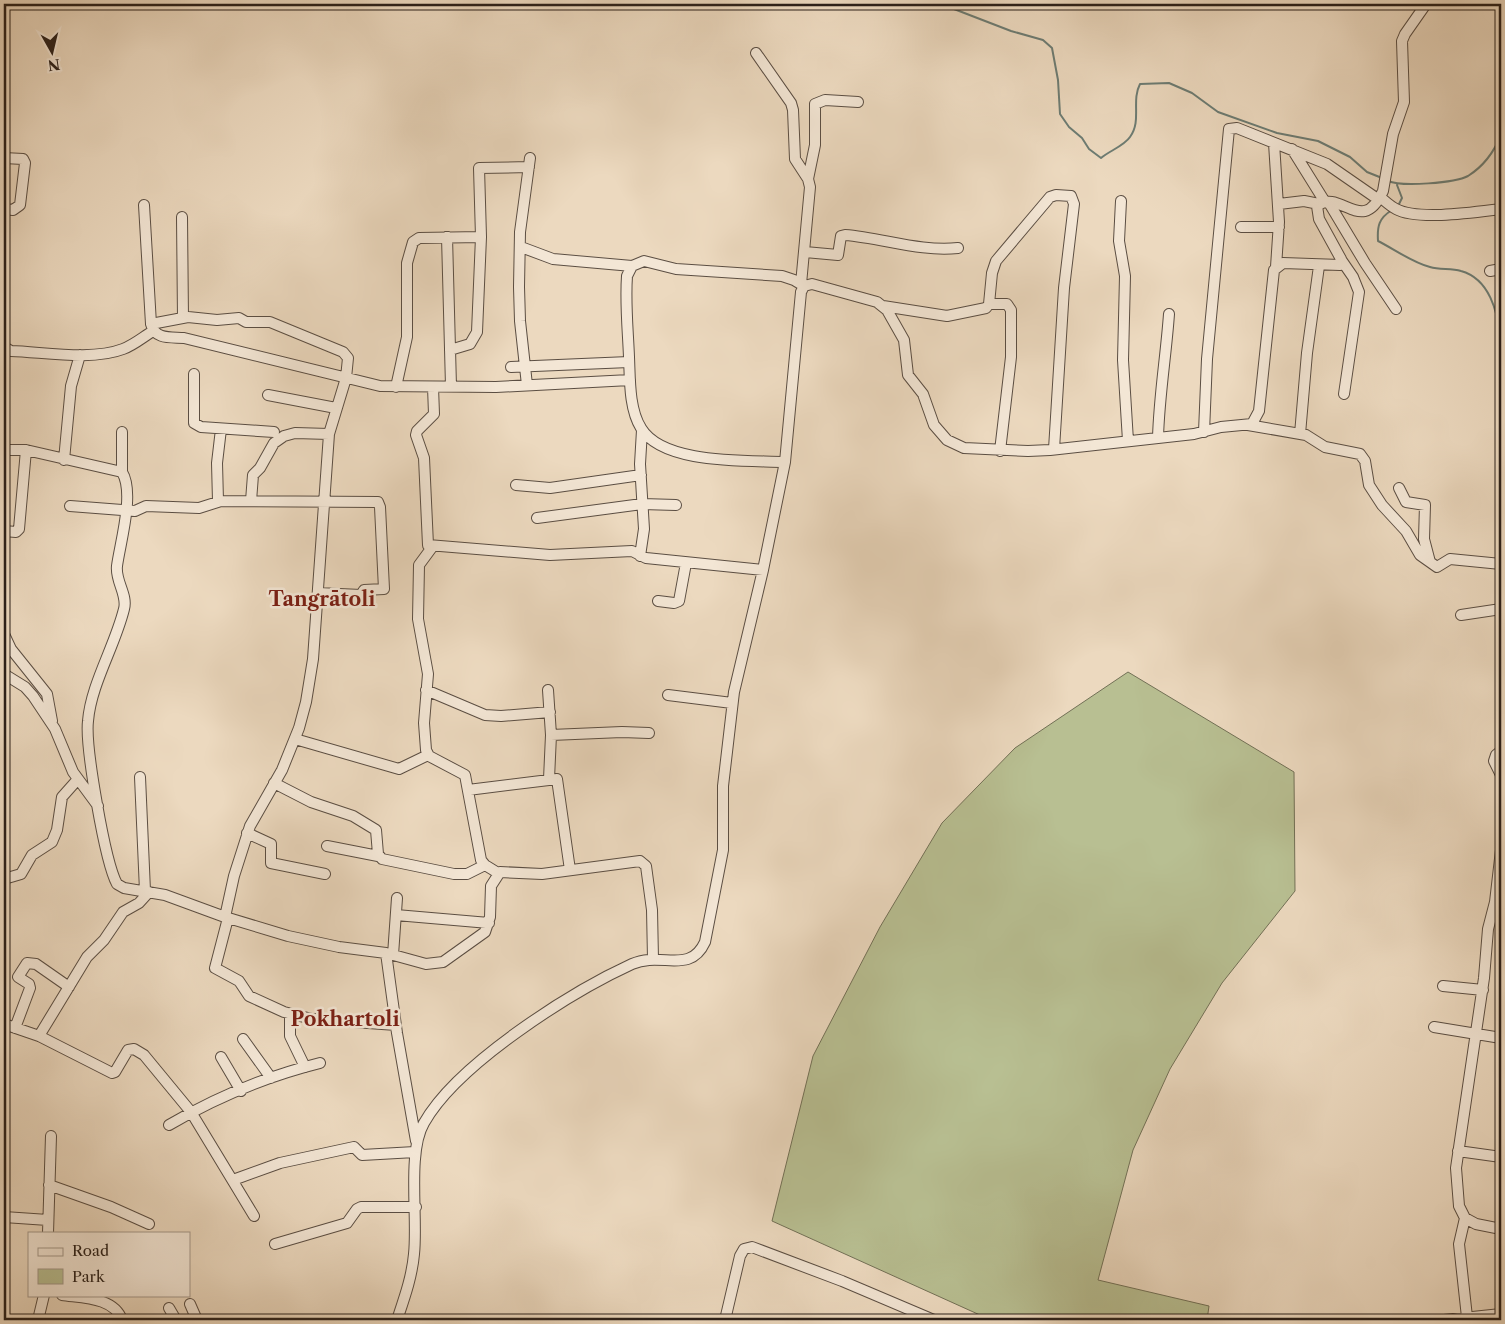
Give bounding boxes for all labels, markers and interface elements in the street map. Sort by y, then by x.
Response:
north arrow [28,28,78,78]
text: N [47,55,61,75]
district label: Tangrātoli [269,587,375,611]
district label: Pokhartoli [290,1007,400,1031]
legend [28,1232,190,1296]
text: Road [72,1241,109,1260]
text: Park [72,1267,106,1286]

